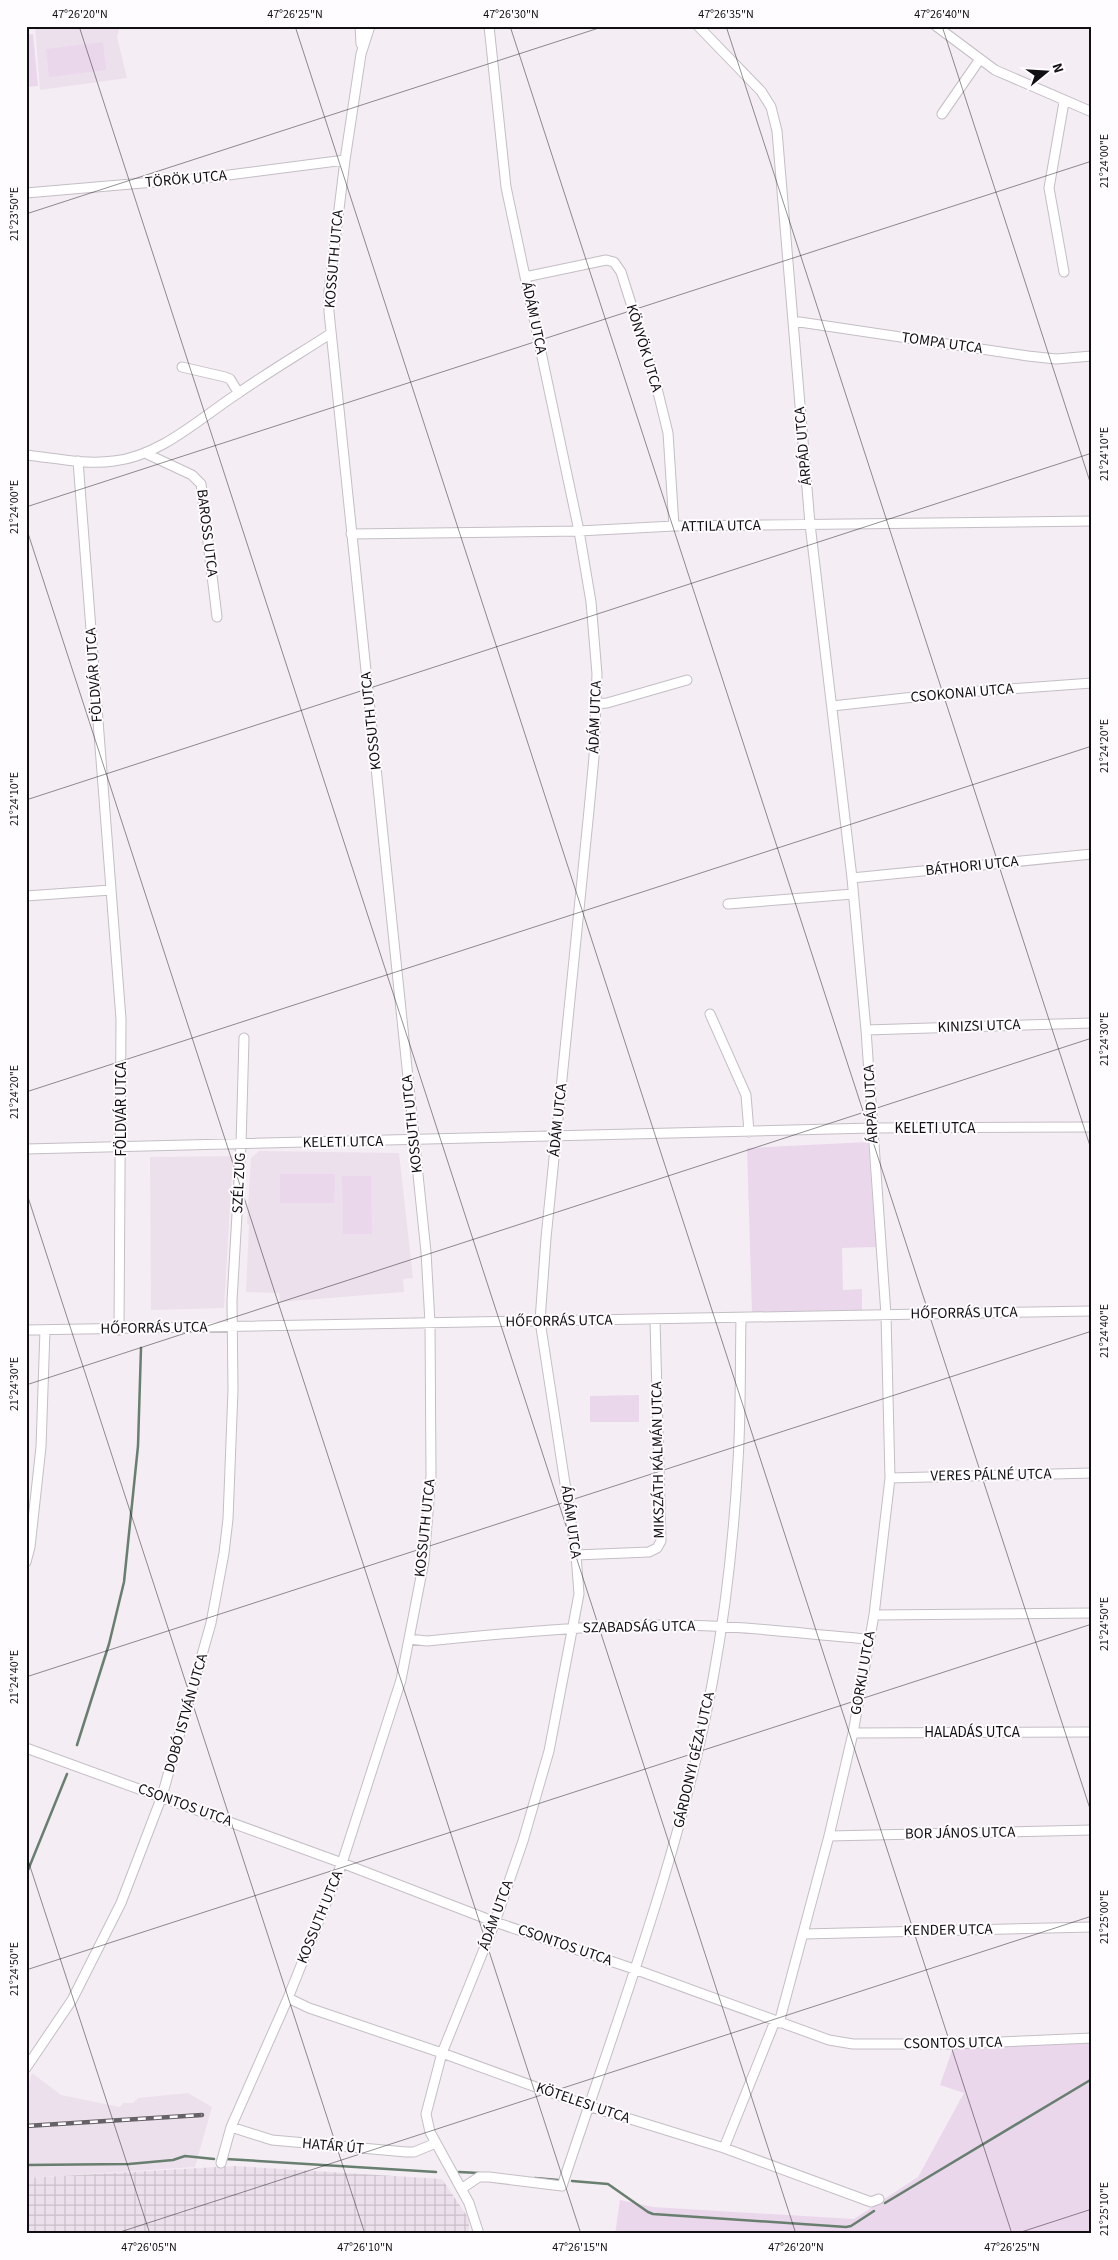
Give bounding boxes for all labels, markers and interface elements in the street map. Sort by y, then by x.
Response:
text: 47°26'20"N [52,6,108,23]
text: 47°26'25"N [267,6,323,23]
text: 47°26'30"N [483,6,539,23]
text: 47°26'35"N [698,6,754,23]
text: 47°26'40"N [914,6,970,23]
north arrow [1020,48,1070,98]
text: N [1046,61,1068,76]
text: 21°24'00"E [1096,134,1113,188]
street label: TÖRÖK UTCA [144,165,229,193]
text: 21°23'50"E [6,187,23,241]
street label: KOSSUTH UTCA [319,208,349,309]
street label: ÁDÁM UTCA [516,280,552,357]
street label: KÖNYÖK UTCA [621,302,668,395]
street label: TOMPA UTCA [900,327,985,359]
street label: ÁRPÁD UTCA [789,405,817,486]
text: 21°24'10"E [1096,427,1113,481]
text: 21°24'00"E [6,480,23,534]
street label: BAROSS UTCA [191,488,223,579]
street label: ATTILA UTCA [681,515,762,537]
street label: FÖLDVÁR UTCA [80,626,108,723]
street label: KOSSUTH UTCA [355,670,387,771]
street label: CSOKONAI UTCA [910,678,1015,708]
street label: ÁDÁM UTCA [583,679,607,754]
text: 21°24'20"E [1096,719,1113,773]
text: 21°24'10"E [6,772,23,826]
street label: BÁTHORI UTCA [924,851,1020,881]
text: 21°24'30"E [1096,1012,1113,1066]
street label: KINIZSI UTCA [937,1014,1022,1038]
street label: FÖLDVÁR UTCA [111,1061,132,1156]
street label: ÁRPÁD UTCA [858,1063,884,1144]
text: 21°24'20"E [6,1065,23,1119]
street label: KOSSUTH UTCA [396,1073,428,1174]
street label: ÁDÁM UTCA [544,1082,572,1158]
street label: KELETI UTCA [895,1118,976,1139]
street label: KELETI UTCA [302,1131,384,1153]
street label: SZÉL ZUG [227,1152,251,1214]
street label: HŐFORRÁS UTCA [910,1302,1019,1324]
text: 21°24'40"E [1096,1304,1113,1358]
street label: HŐFORRÁS UTCA [505,1310,614,1332]
street label: HŐFORRÁS UTCA [100,1317,209,1339]
text: 21°24'30"E [6,1357,23,1411]
street label: MIKSZÁTH KÁLMÁN UTCA [646,1380,670,1539]
street label: VERES PÁLNÉ UTCA [930,1463,1053,1487]
street label: KOSSUTH UTCA [409,1477,441,1578]
street label: ÁDÁM UTCA [555,1484,587,1561]
text: 21°24'50"E [1096,1597,1113,1651]
street label: SZABADSÁG UTCA [582,1616,696,1638]
street label: GORKIJ UTCA [845,1629,881,1717]
text: 21°24'40"E [6,1650,23,1704]
street label: DOBÓ ISTVÁN UTCA [159,1650,213,1775]
street label: GÁRDONYI GÉZA UTCA [668,1689,720,1830]
street label: HALADÁS UTCA [924,1722,1021,1743]
street label: CSONTOS UTCA [135,1778,236,1832]
street label: BOR JÁNOS UTCA [905,1822,1016,1844]
street label: KOSSUTH UTCA [292,1867,349,1967]
street label: ÁDÁM UTCA [474,1876,519,1953]
text: 21°25'00"E [1096,1890,1113,1944]
street label: CSONTOS UTCA [515,1919,616,1971]
street label: KENDER UTCA [903,1919,994,1941]
text: 21°24'50"E [6,1942,23,1996]
street label: CSONTOS UTCA [904,2032,1003,2054]
street label: KÖTELESI UTCA [533,2077,634,2129]
street label: HATÁR ÚT [301,2133,365,2159]
text: 21°25'10"E [1096,2182,1113,2236]
text: 47°26'05"N [121,2239,177,2256]
text: 47°26'10"N [337,2239,393,2256]
text: 47°26'15"N [552,2239,608,2256]
text: 47°26'20"N [768,2239,824,2256]
text: 47°26'25"N [984,2239,1040,2256]

